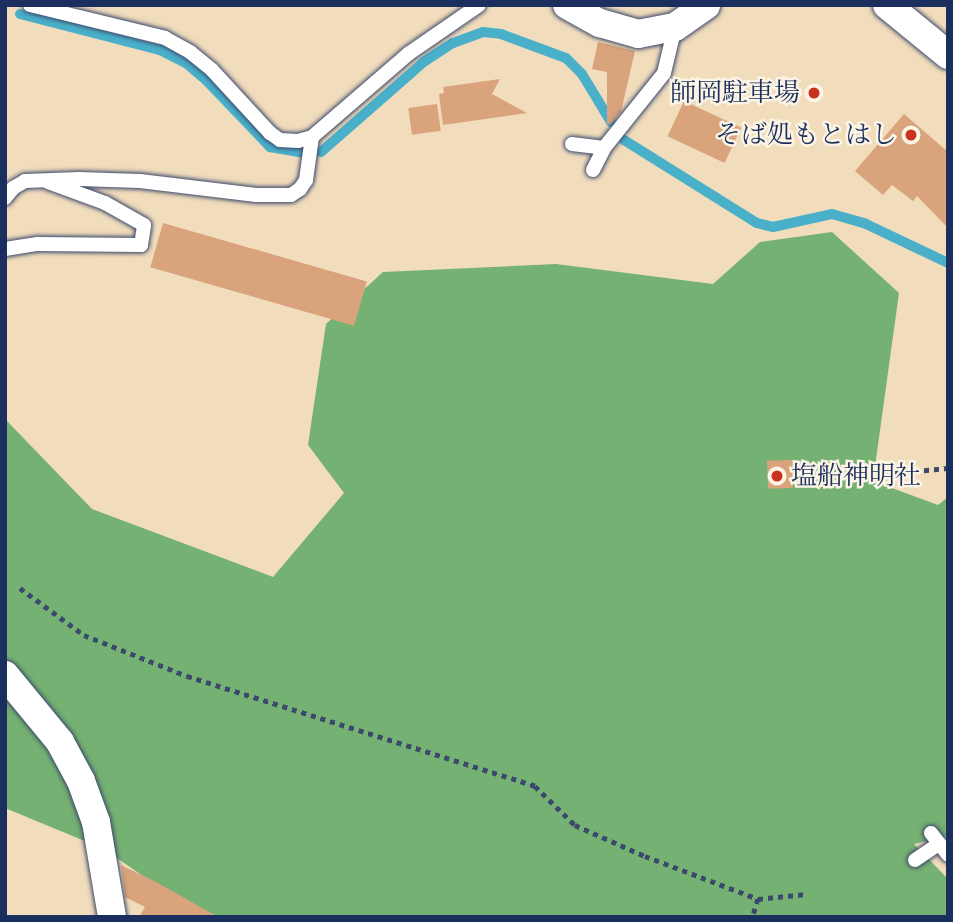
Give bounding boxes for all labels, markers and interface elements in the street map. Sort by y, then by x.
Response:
place label: 師岡駐車場 [670,77,800,109]
marker: 師岡駐車場 [806,85,822,101]
place label: そば処もとはし [715,119,897,151]
marker: そば処もとはし [903,127,919,143]
place label: 塩船神明社 [791,460,921,492]
marker: 塩船神明社 [769,468,785,484]

